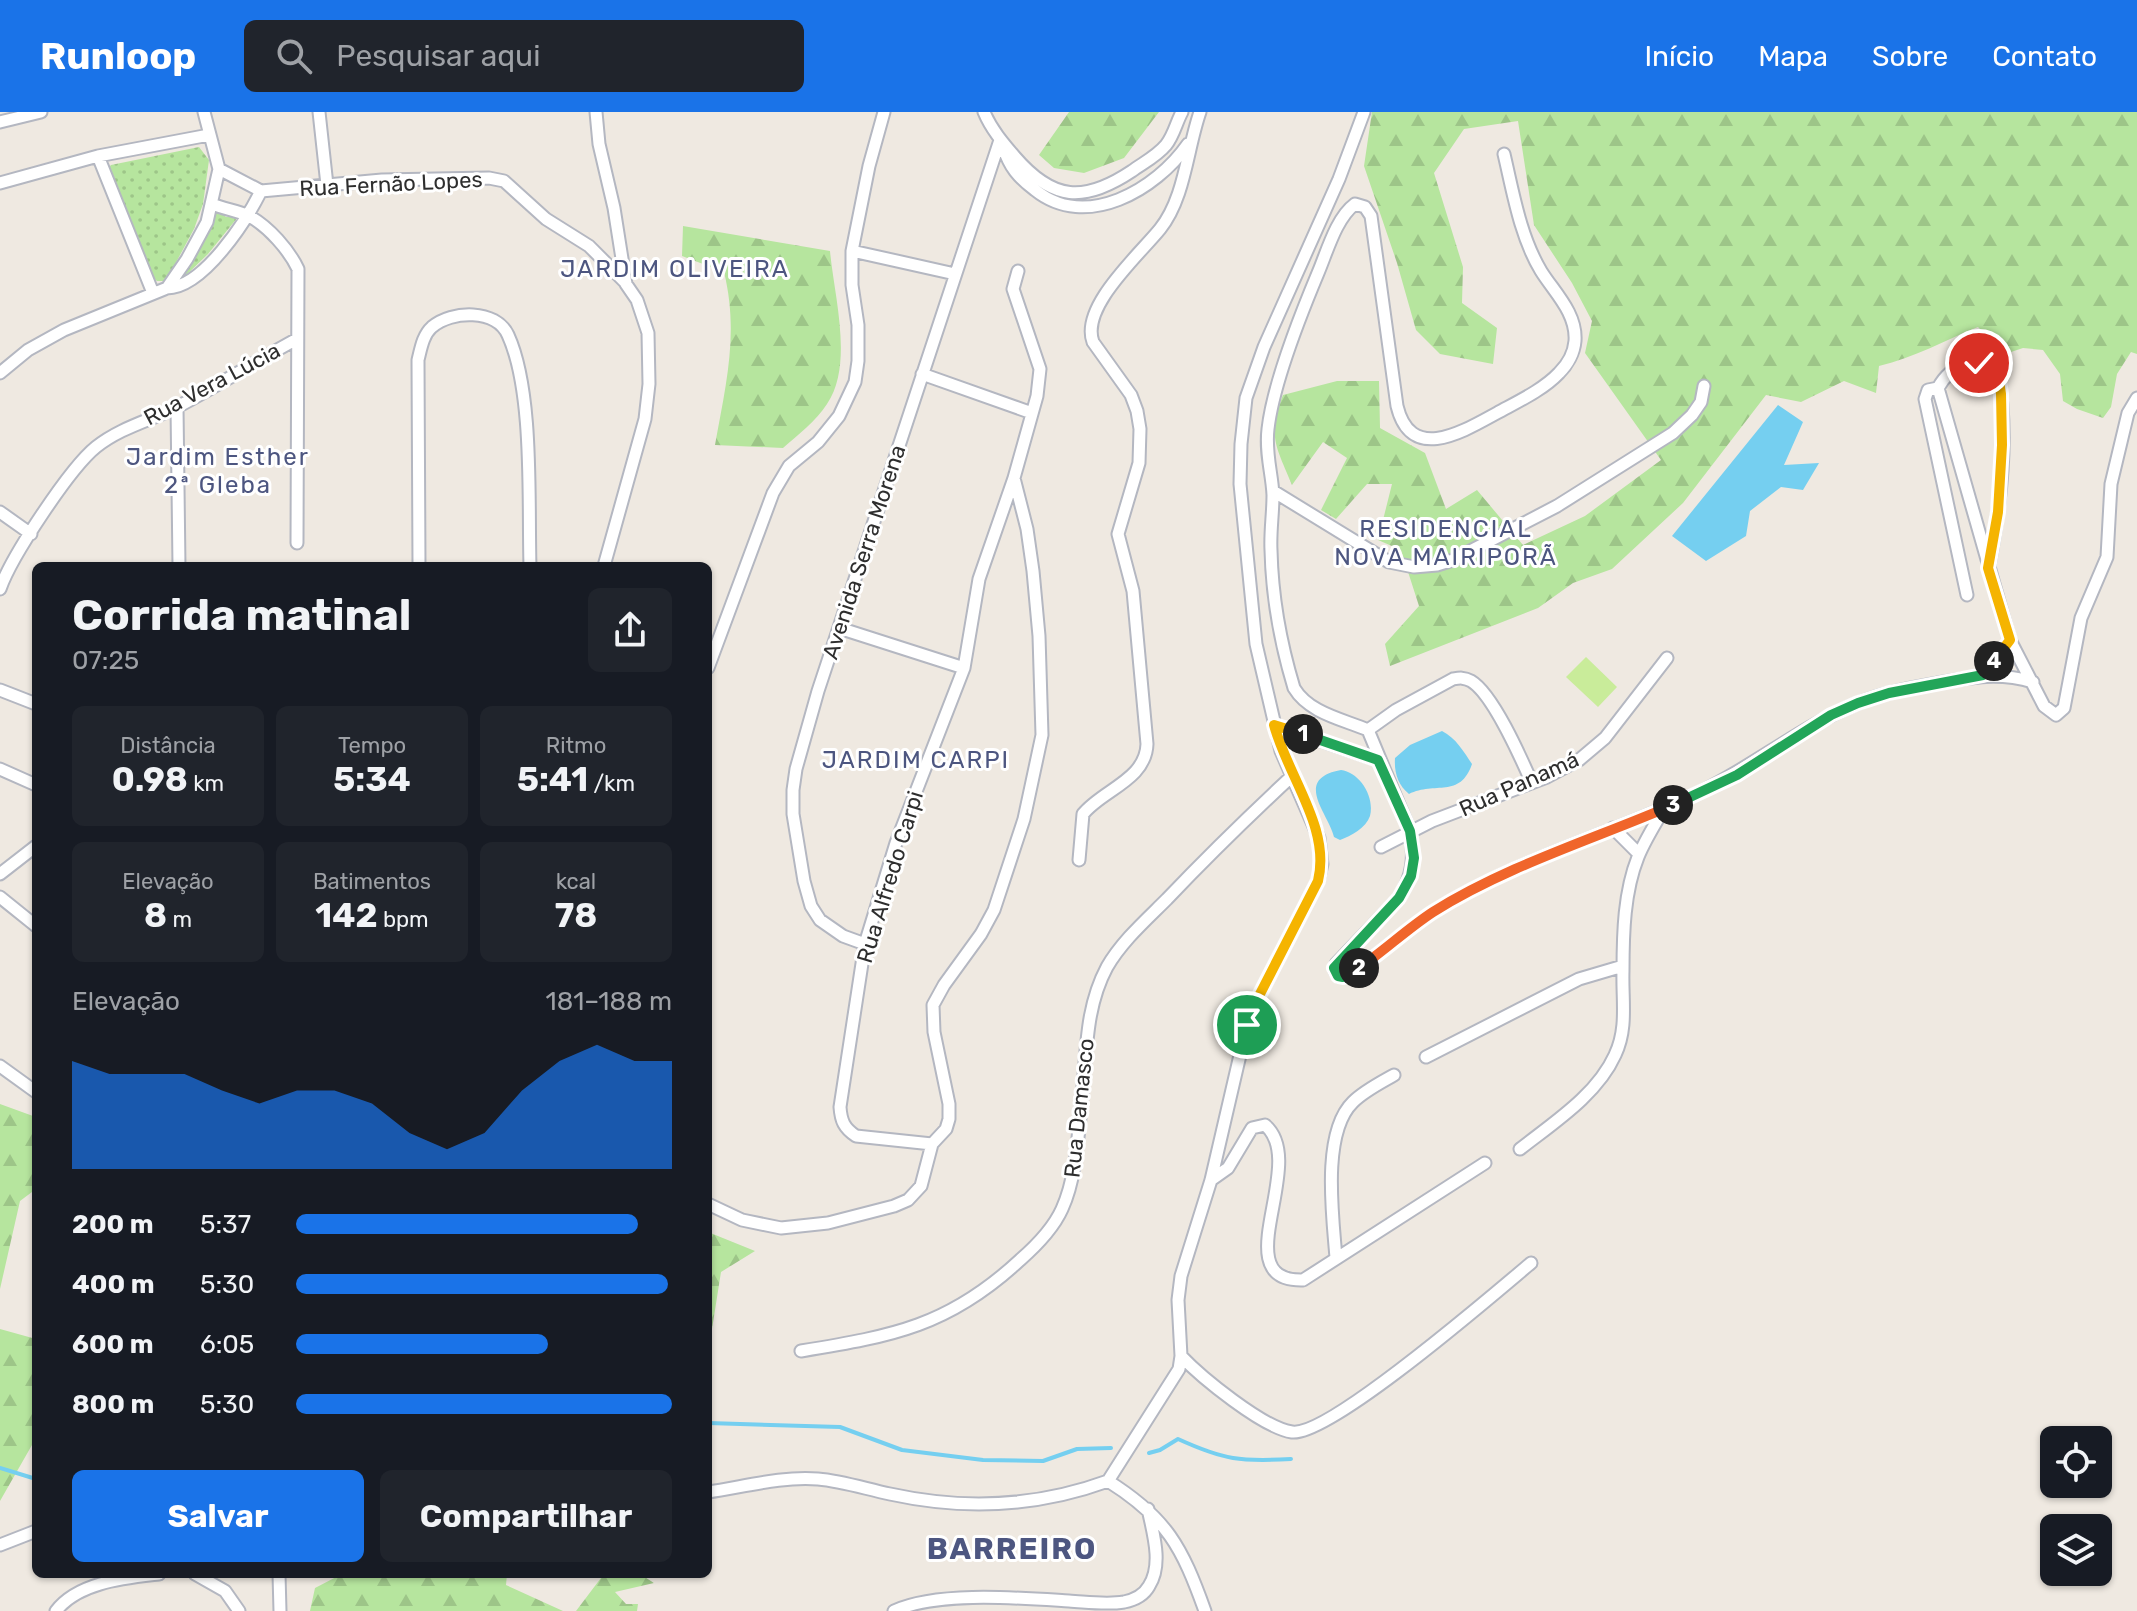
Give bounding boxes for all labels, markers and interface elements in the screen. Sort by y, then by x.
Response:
search box [244,20,804,92]
text: Runloop [40,33,196,79]
icon: search [272,34,316,78]
text: Pesquisar aqui [336,38,540,74]
text: Início [1644,40,1714,73]
text: Mapa [1758,40,1828,73]
text: Sobre [1872,40,1948,73]
text: Contato [1992,40,2097,73]
street label: Rua Fernão Lopes [299,166,483,202]
district label: JARDIM OLIVEIRA [560,255,790,283]
pin [1945,329,2013,397]
street label: Rua Vera Lúcia [139,337,285,431]
icon: check [1957,341,2001,385]
street label: Avenida Serra Morena [817,442,911,662]
district label: Jardim Esther 2ª Gleba [126,443,310,499]
district label: RESIDENCIAL NOVA MAIRIPORÃ [1334,515,1558,571]
button: share [588,588,672,672]
text: Corrida matinal [72,589,411,641]
pin: 4 [1974,641,2014,681]
text: 07:25 [72,645,139,676]
text: 4 [1986,647,2002,674]
pin: 1 [1283,714,1323,754]
text: 1 [1298,720,1308,747]
text: Distância [120,732,216,759]
text: Tempo [338,732,406,759]
text: Ritmo [546,732,606,759]
district label: JARDIM CARPI [822,746,1010,774]
street label: Rua Panamá [1455,746,1583,822]
text: 0.98 [112,759,188,800]
text: 5:34 [333,759,411,800]
text: 5:41 [517,759,588,800]
text: km [188,770,224,797]
text: /km [588,770,635,797]
pin: 3 [1653,785,1693,825]
street label: Rua Alfredo Carpi [851,788,929,966]
text: 3 [1666,791,1680,818]
text: Elevação [122,868,214,895]
text: Batimentos [313,868,431,895]
text: kcal [556,868,596,895]
text: 8 [144,895,167,936]
text: 142 [315,895,378,936]
text: 78 [555,895,597,936]
text: m [167,906,192,933]
text: bpm [378,906,429,933]
pin: 2 [1339,948,1379,988]
text: 2 [1352,954,1366,981]
text: Elevação [72,986,180,1017]
text: 181–188 m [546,986,672,1017]
pin [1213,991,1281,1059]
icon: arrive [1225,1003,1269,1047]
street label: Rua Damasco [1058,1037,1100,1179]
text: 200 m [72,1209,154,1240]
text: 5:37 [200,1209,251,1240]
text: 400 m [72,1269,154,1300]
text: 5:30 [200,1269,254,1300]
text: 600 m [72,1329,154,1360]
text: 6:05 [200,1329,254,1360]
text: 800 m [72,1389,154,1420]
text: 5:30 [200,1389,254,1420]
map controls [2040,1426,2112,1586]
button: locate [2040,1426,2112,1498]
button: Salvar [72,1470,364,1562]
button: Compartilhar [380,1470,672,1562]
button: layers [2040,1514,2112,1586]
district label: BARREIRO [927,1531,1097,1567]

